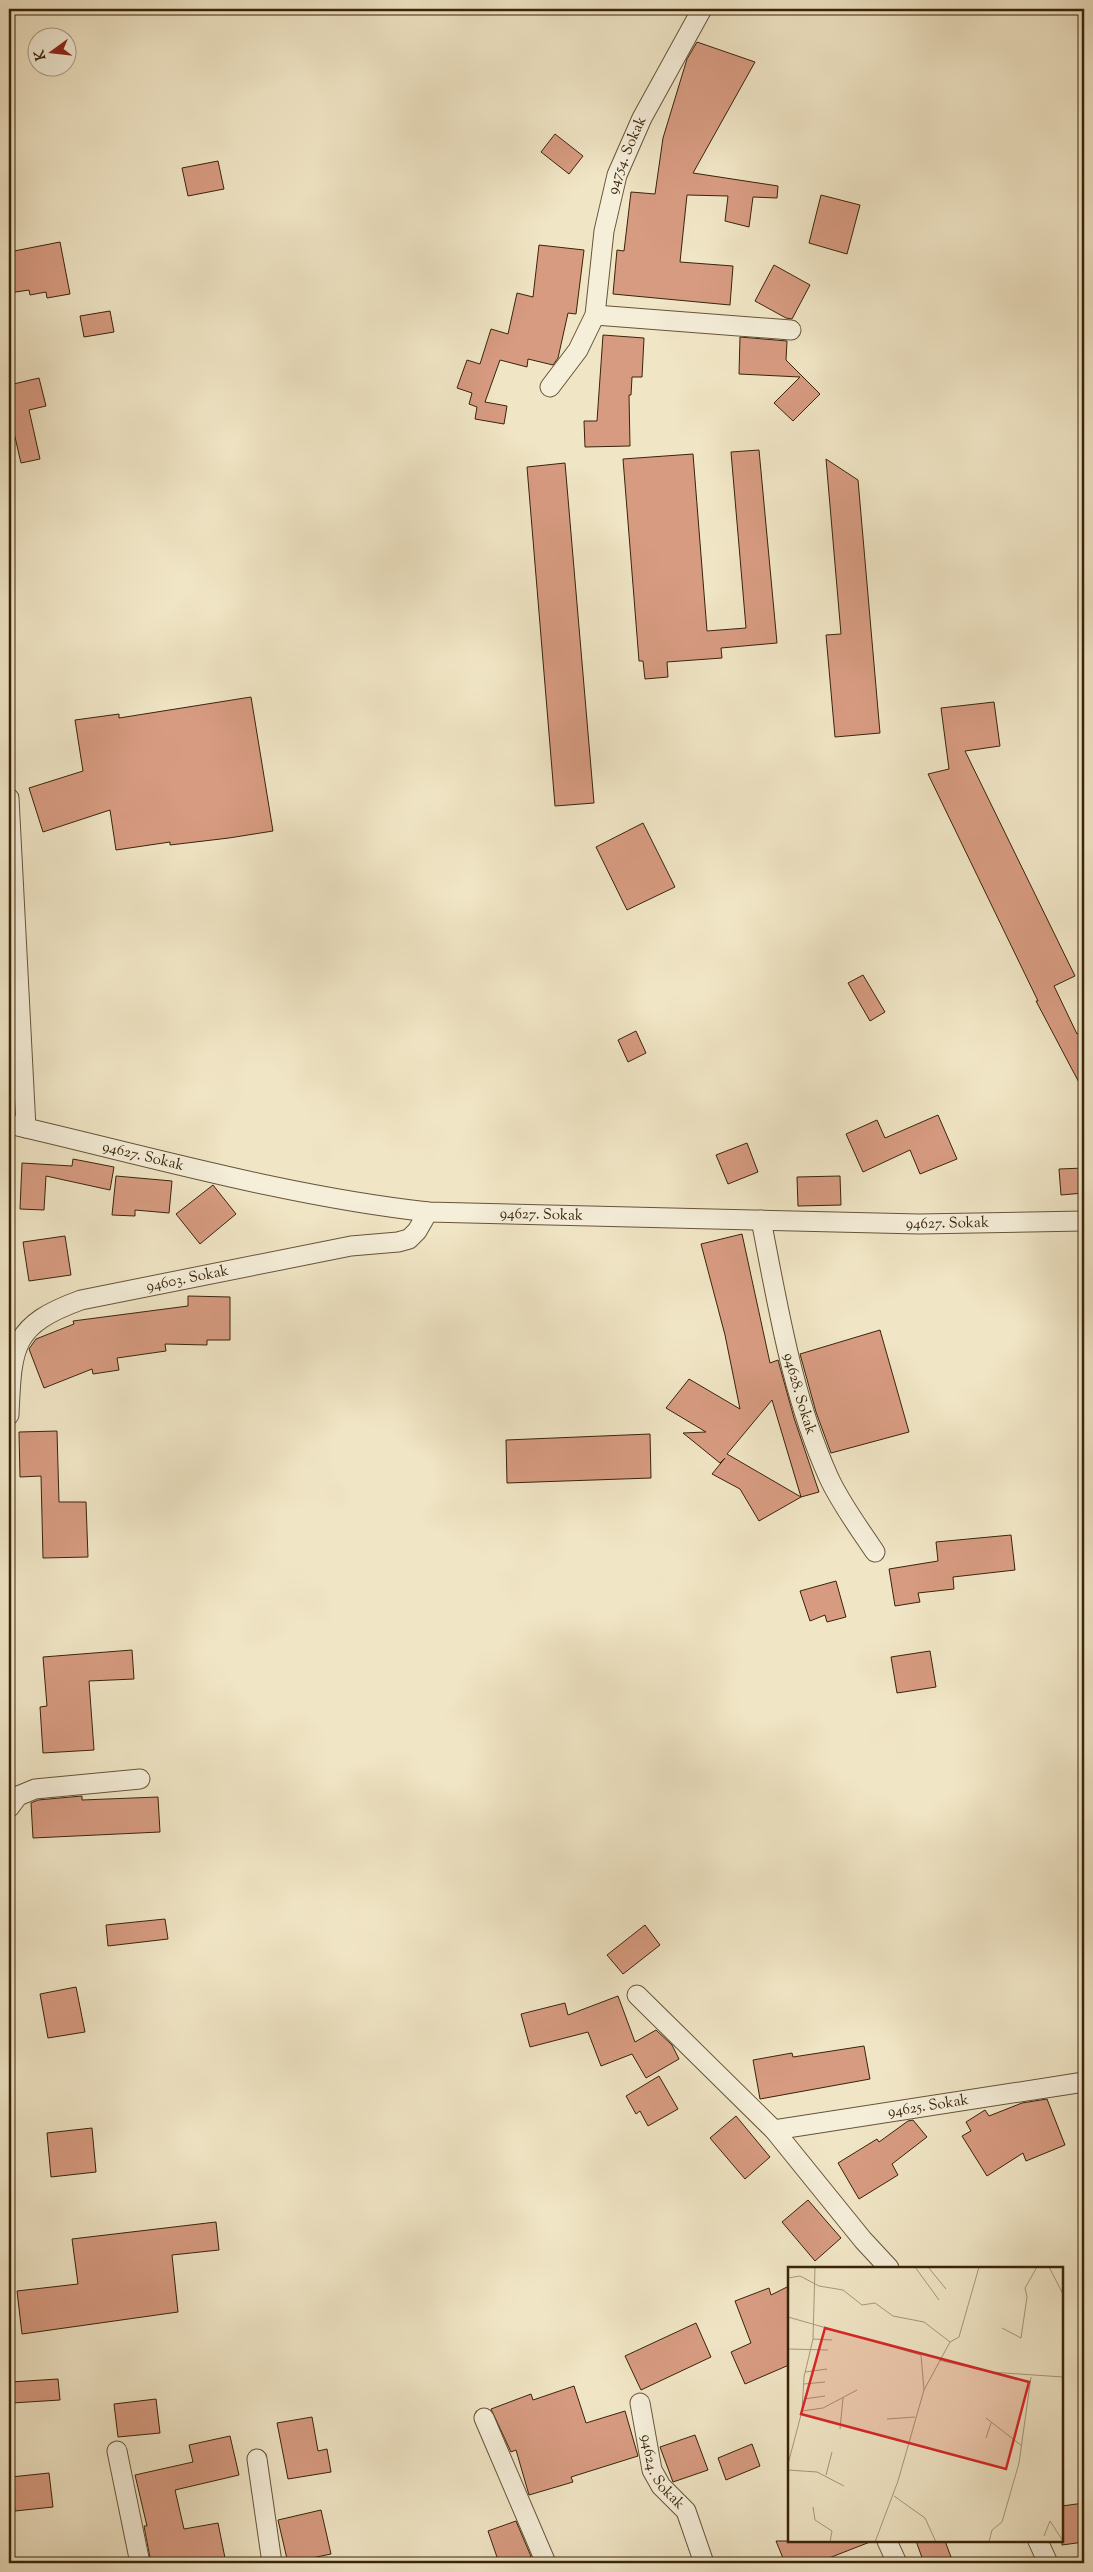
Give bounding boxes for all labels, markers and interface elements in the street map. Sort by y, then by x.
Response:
north arrow [28,28,78,78]
text: K [30,47,52,62]
street label: 94754. Sokak [602,113,652,196]
street label: 94627. Sokak [100,1136,186,1176]
street label: 94627. Sokak [500,1203,583,1226]
street label: 94627. Sokak [906,1212,989,1235]
street label: 94603. Sokak [144,1260,231,1297]
street label: 94628. Sokak [778,1351,821,1437]
street label: 94625. Sokak [886,2090,970,2123]
inset map [788,2267,1063,2542]
street label: 94624. Sokak [635,2433,689,2514]

